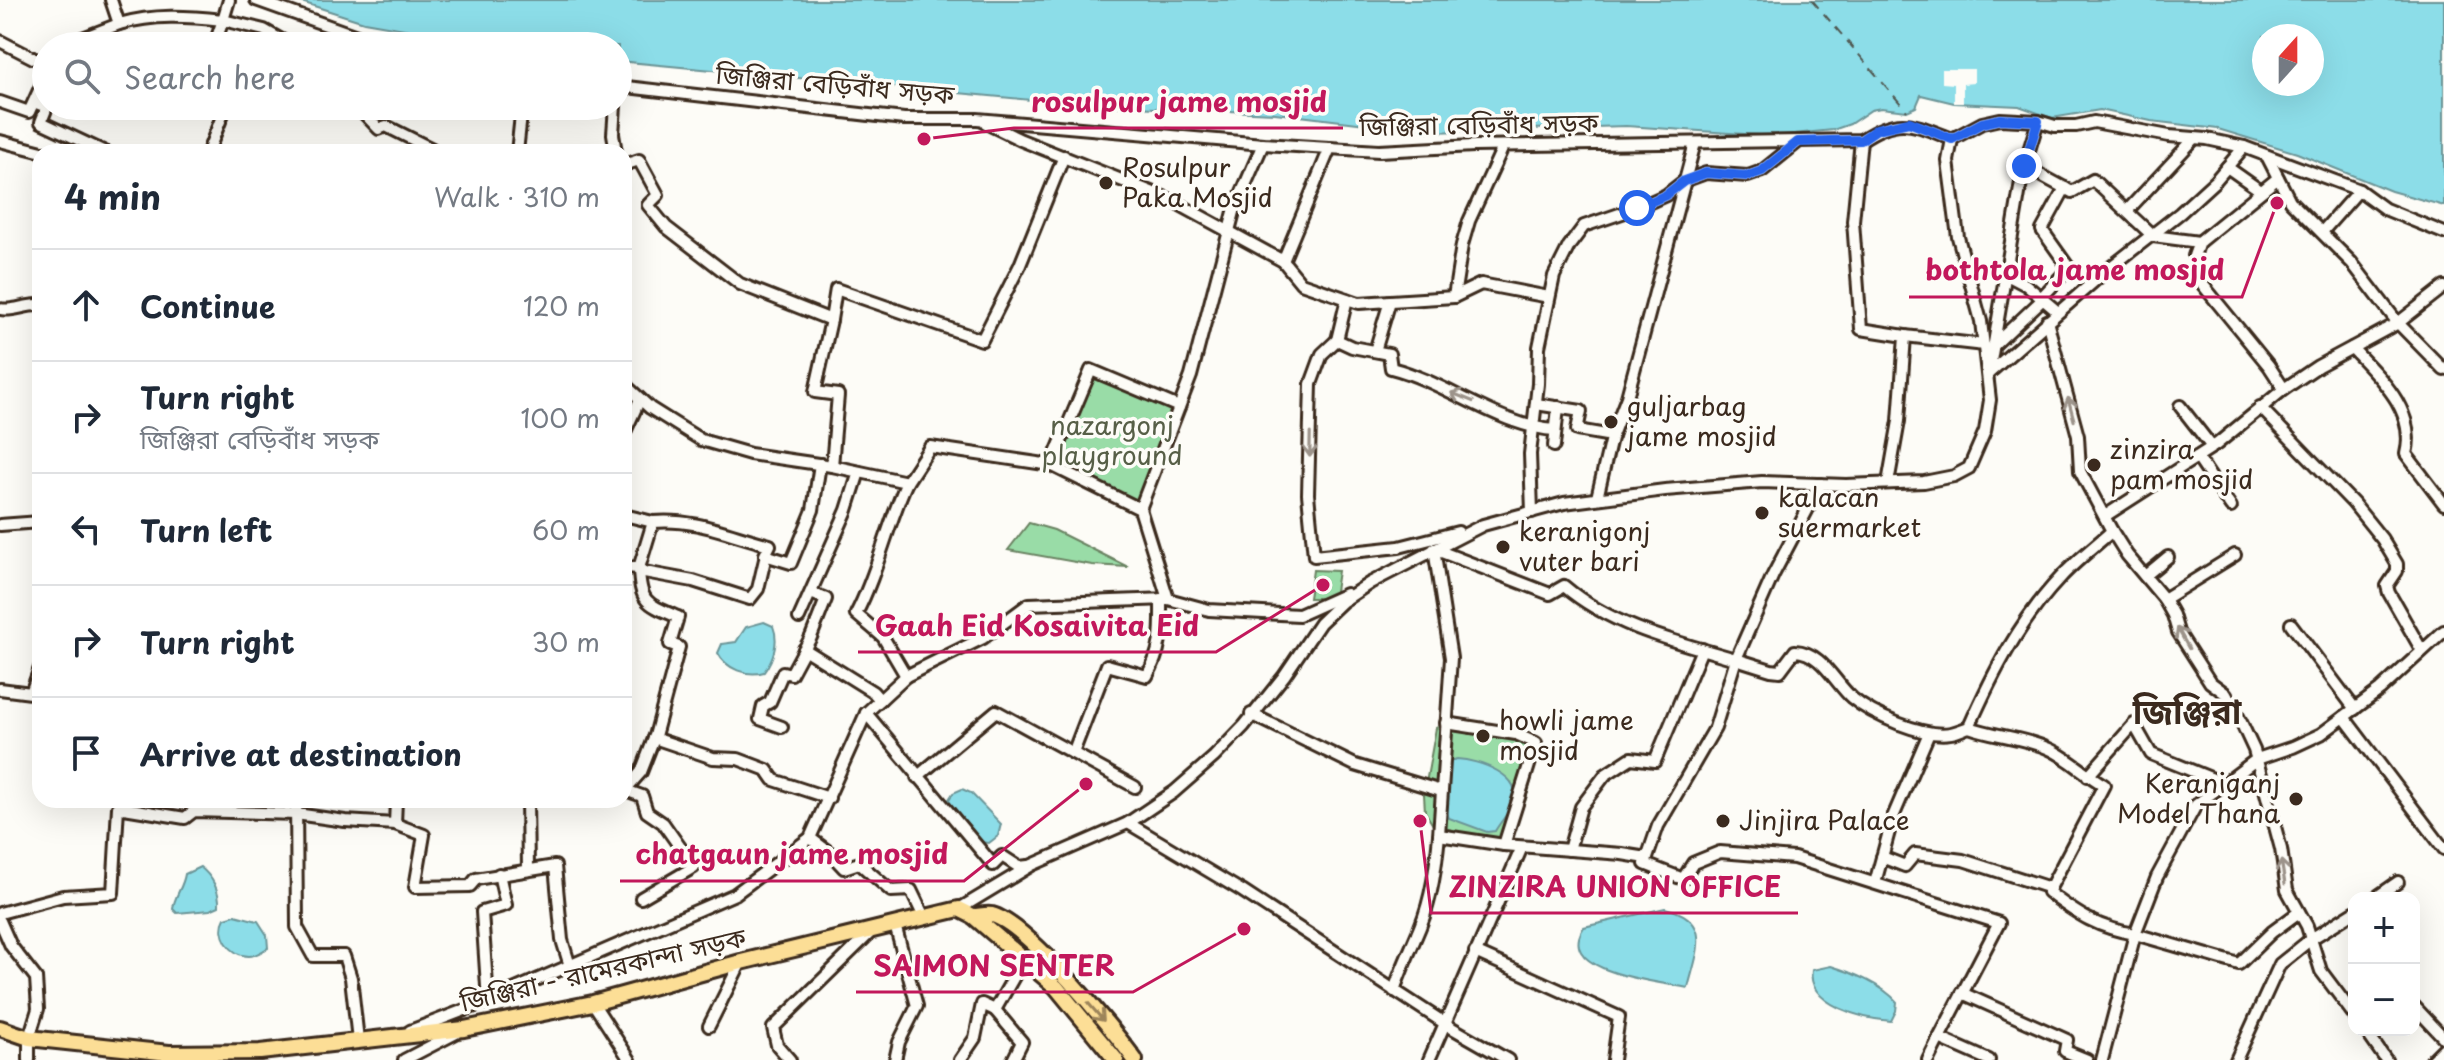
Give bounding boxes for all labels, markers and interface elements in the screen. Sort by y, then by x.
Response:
north arrow [2252,24,2324,96]
search box [32,32,632,120]
icon: search [60,54,104,98]
text: Search here [124,54,296,99]
street label: জিঞ্জিরা বেড়িবাঁধ সড়ক [713,54,957,113]
callout: rosulpur jame mosjid [1014,76,1343,128]
text: rosulpur jame mosjid [1031,79,1327,122]
street label: জিঞ্জিরা বেড়িবাঁধ সড়ক [1358,102,1600,145]
place label: Rosulpur Paka Mosjid [1122,147,1273,216]
route end [2006,148,2042,184]
text: 4 min [64,170,161,222]
marker: Rosulpur Paka Mosjid [1097,174,1115,192]
text: Walk · 310 m [434,177,600,216]
route start [1619,190,1655,226]
callout: bothtola jame mosjid [1909,245,2242,297]
text: bothtola jame mosjid [1925,247,2225,290]
icon: ahead [64,283,108,327]
text: Continue [140,283,275,328]
text: 120 m [523,286,600,325]
text: Turn right [140,374,295,419]
place label: guljarbag jame mosjid [1624,386,1777,455]
one-way arrow [1450,389,1475,403]
icon: right [64,395,108,439]
one-way arrow [2063,397,2078,423]
text: 100 m [520,398,600,437]
park label: nazargonj playground [1041,405,1183,474]
marker: guljarbag jame mosjid [1602,413,1620,431]
text: জিঞ্জিরা বেড়িবাঁধ সড়ক [140,419,379,458]
place label: zinzira pam mosjid [2110,429,2253,498]
one-way arrow [1302,431,1317,458]
marker: zinzira pam mosjid [2085,456,2103,474]
place label: kalacan suermarket [1778,477,1921,546]
marker: kalacan suermarket [1753,504,1771,522]
icon: left [64,507,108,551]
text: Turn left [140,507,272,552]
text: 60 m [532,510,600,549]
place label: keranigonj vuter bari [1519,511,1650,580]
marker: keranigonj vuter bari [1494,538,1512,556]
callout: Gaah Eid Kosaivita Eid [858,600,1216,652]
text: Gaah Eid Kosaivita Eid [875,603,1199,646]
icon: right [64,619,108,663]
text: Turn right [140,619,295,664]
text: 30 m [532,622,600,661]
one-way arrow [2175,627,2191,650]
district label: জিঞ্জিরা [2132,684,2242,736]
place label: howli jame mosjid [1499,700,1634,769]
marker: howli jame mosjid [1474,727,1492,745]
icon: arrive [64,731,108,775]
text: Arrive at destination [140,731,462,776]
place label: Keraniganj Model Thana [2117,763,2281,832]
marker: Keraniganj Model Thana [2287,790,2305,808]
place label: Jinjira Palace [1739,800,1910,839]
marker: Jinjira Palace [1714,812,1732,830]
callout: chatgaun jame mosjid [620,829,964,881]
text: chatgaun jame mosjid [636,831,948,874]
one-way arrow [2275,860,2290,885]
callout: ZINZIRA UNION OFFICE [1431,861,1798,913]
text: ZINZIRA UNION OFFICE [1449,864,1781,907]
map controls [2348,892,2420,1036]
button: + [2348,892,2420,964]
street label: জিঞ্জিরা - রামেরকান্দা সড়ক [455,916,750,1021]
callout: SAIMON SENTER [856,940,1133,992]
text: SAIMON SENTER [873,943,1115,986]
button: − [2348,964,2420,1036]
one-way arrow [1087,1001,1105,1021]

